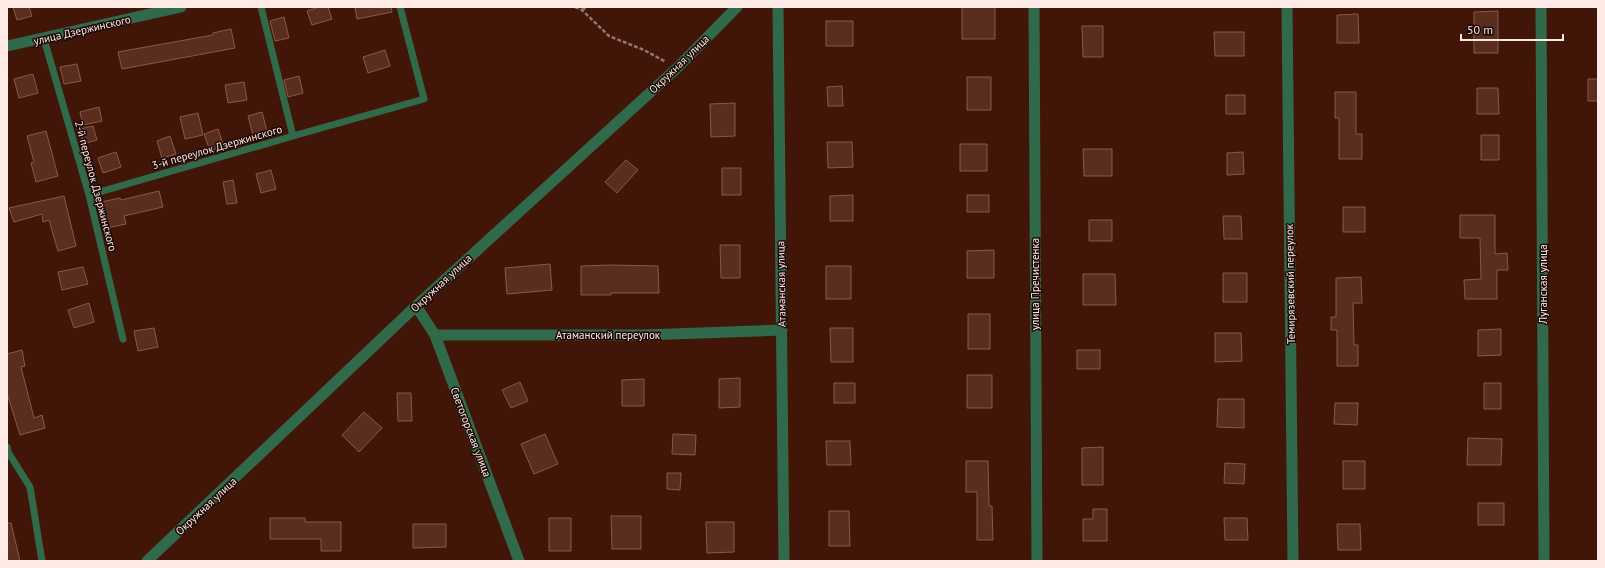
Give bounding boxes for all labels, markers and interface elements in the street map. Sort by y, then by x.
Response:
street label: улица Дзержинского [32,12,132,48]
scale bar [1461,16,1563,42]
text: 50 m [1467,22,1493,37]
street label: Окружная улица [646,32,712,96]
street label: 2-й переулок Дзержинского [72,119,120,253]
street label: 3-й переулок Дзержинского [150,122,284,172]
street label: Темирязевский переулок [1282,223,1298,344]
street label: улица Пречистенка [1028,238,1042,330]
street label: Атаманская улица [773,241,789,327]
street label: Луганская улица [1536,244,1550,325]
street label: Окружная улица [408,251,474,315]
street label: Атаманский переулок [556,328,661,342]
street label: Светогорская улица [447,385,495,479]
street label: Окружная улица [173,474,239,538]

